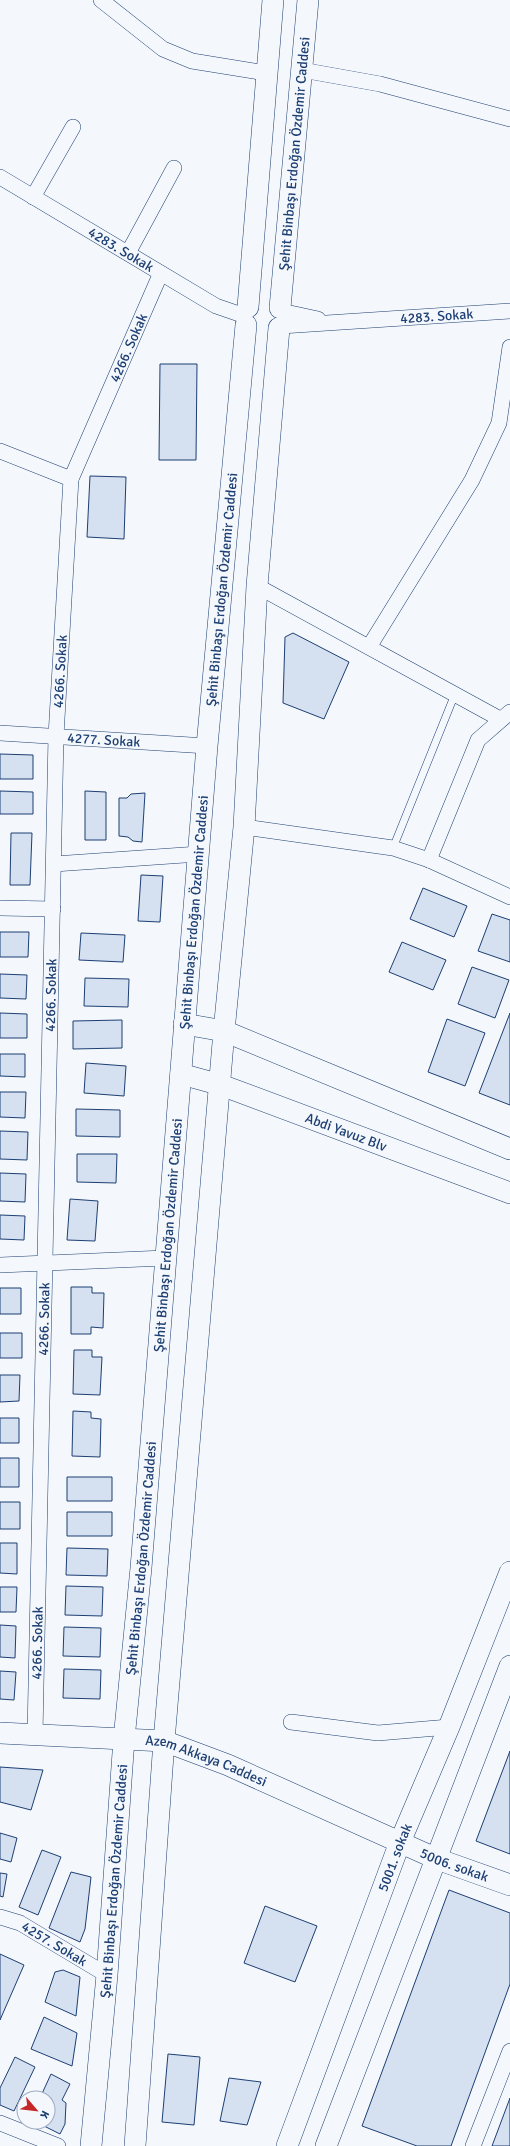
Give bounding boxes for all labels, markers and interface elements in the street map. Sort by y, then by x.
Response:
street label: Şehit Binbaşı Erdoğan Özdemir Caddesi [275,36,313,271]
street label: 4283. Sokak [85,223,157,275]
street label: 4283. Sokak [400,305,474,327]
street label: 4266. Sokak [106,311,151,385]
street label: Şehit Binbaşı Erdoğan Özdemir Caddesi [202,472,241,707]
street label: 4266. Sokak [49,634,70,708]
street label: 4277. Sokak [67,729,141,750]
street label: Şehit Binbaşı Erdoğan Özdemir Caddesi [176,795,212,1030]
street label: 4266. Sokak [41,958,60,1032]
street label: Abdi Yavuz Blv [303,1109,390,1155]
street label: Şehit Binbaşı Erdoğan Özdemir Caddesi [150,1118,186,1353]
street label: 4266. Sokak [34,1282,53,1356]
street label: Şehit Binbaşı Erdoğan Özdemir Caddesi [122,1441,160,1676]
street label: 4266. Sokak [28,1606,46,1680]
street label: Azem Akkaya Caddesi [145,1732,270,1790]
street label: Şehit Binbaşı Erdoğan Özdemir Caddesi [96,1763,131,1999]
street label: 5001. sokak [374,1821,415,1894]
street label: 5006. sokak [418,1844,491,1885]
street label: 4257. Sokak [19,1917,90,1970]
north arrow [16,2090,56,2130]
text: K [37,2108,52,2121]

